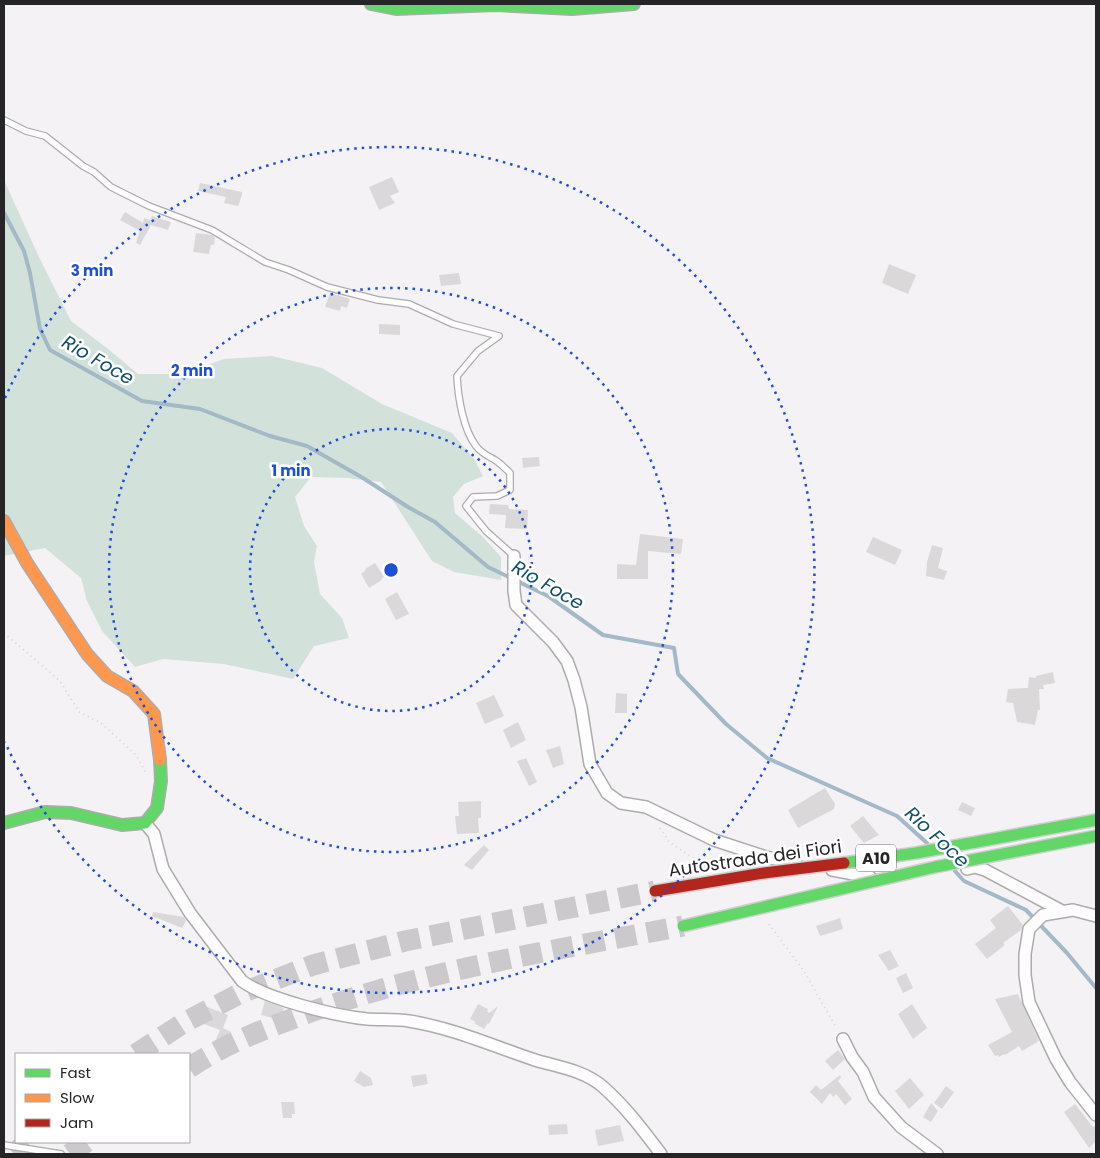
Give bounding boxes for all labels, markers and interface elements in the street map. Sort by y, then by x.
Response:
text: 3 min [71,260,113,281]
water label: Rio Foce [57,329,139,392]
text: 2 min [171,360,213,381]
text: 1 min [271,460,311,481]
water label: Rio Foce [507,554,589,617]
centre of rings [382,561,400,579]
water label: Rio Foce [899,800,975,874]
street label: Autostrada dei Fiori [667,833,843,883]
road number: A10 [856,844,896,871]
legend [15,1053,190,1143]
text: Fast [60,1062,91,1083]
text: Slow [60,1087,95,1108]
text: Jam [60,1112,94,1133]

